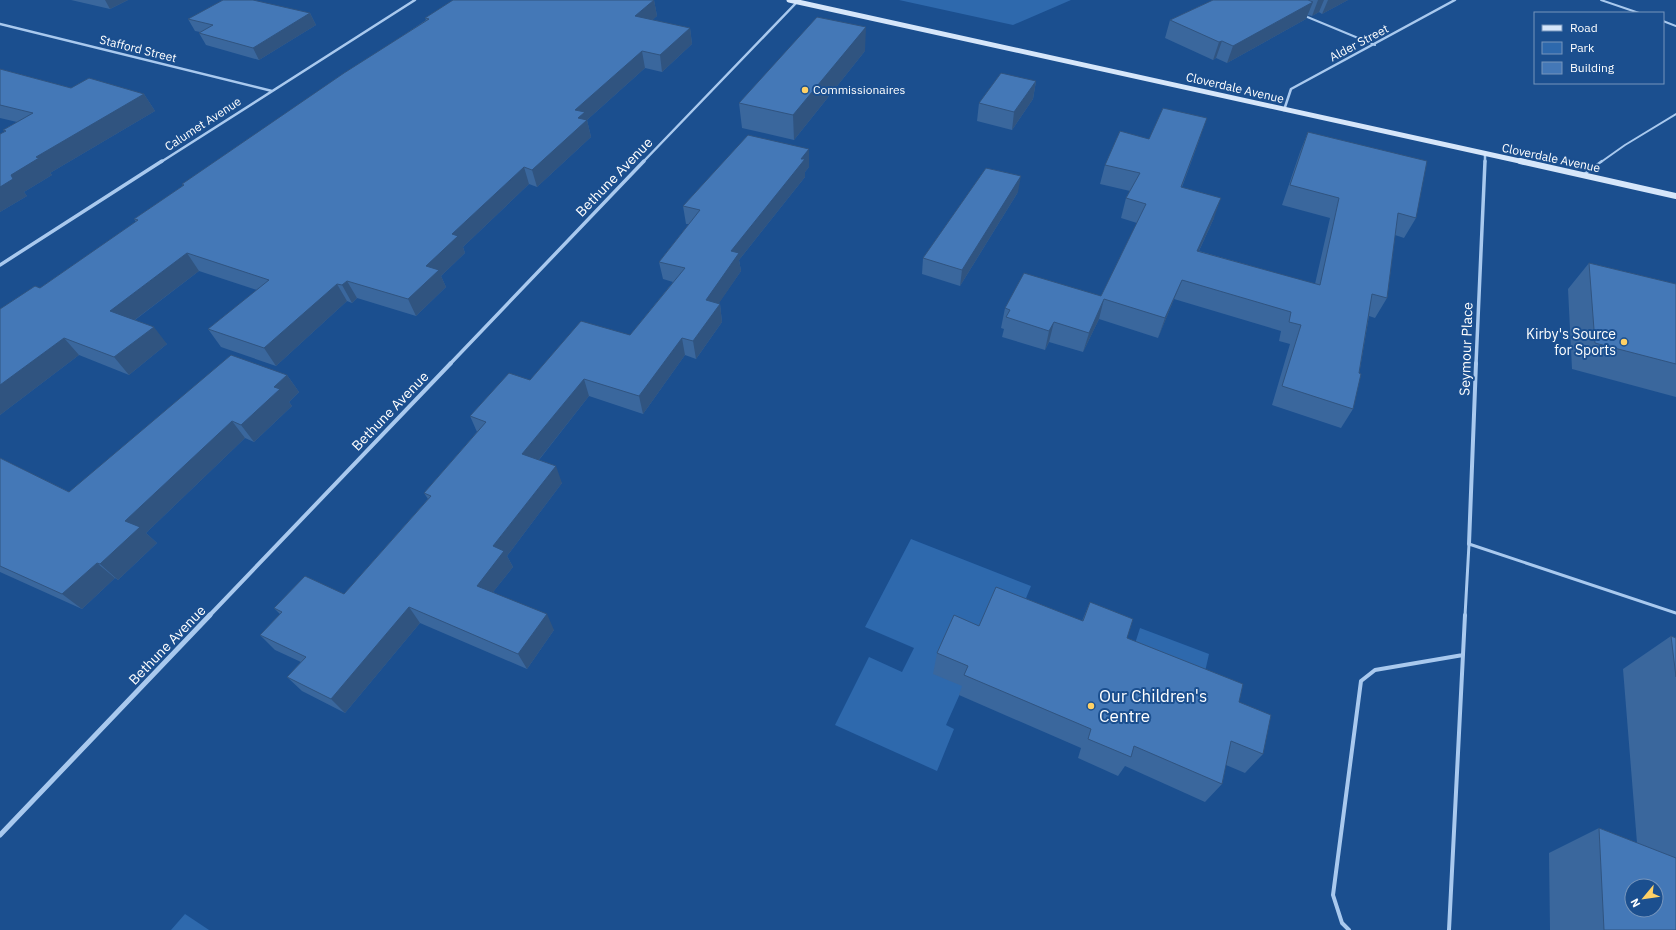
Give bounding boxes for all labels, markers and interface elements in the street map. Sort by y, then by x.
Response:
legend [1534,12,1664,84]
text: Road [1570,20,1598,35]
street label: Alder Street [1327,21,1391,64]
street label: Stafford Street [98,32,178,65]
text: Park [1570,40,1595,55]
text: Building [1570,60,1615,75]
street label: Cloverdale Avenue [1185,69,1286,106]
place label: Commissionaires [813,82,906,97]
marker: Commissionaires [800,85,810,95]
street label: Calumet Avenue [162,93,244,154]
street label: Bethune Avenue [572,133,657,220]
street label: Cloverdale Avenue [1501,140,1602,175]
street label: Seymour Place [1455,302,1477,396]
place label: Kirby's Source for Sports [1526,325,1616,359]
marker: Kirby's Source for Sports [1619,337,1629,347]
street label: Bethune Avenue [348,367,433,454]
street label: Bethune Avenue [125,601,210,688]
place label: Our Children's Centre [1099,685,1207,727]
marker: Our Children's Centre [1086,701,1096,711]
north arrow [1624,878,1664,918]
text: N [1627,896,1643,910]

